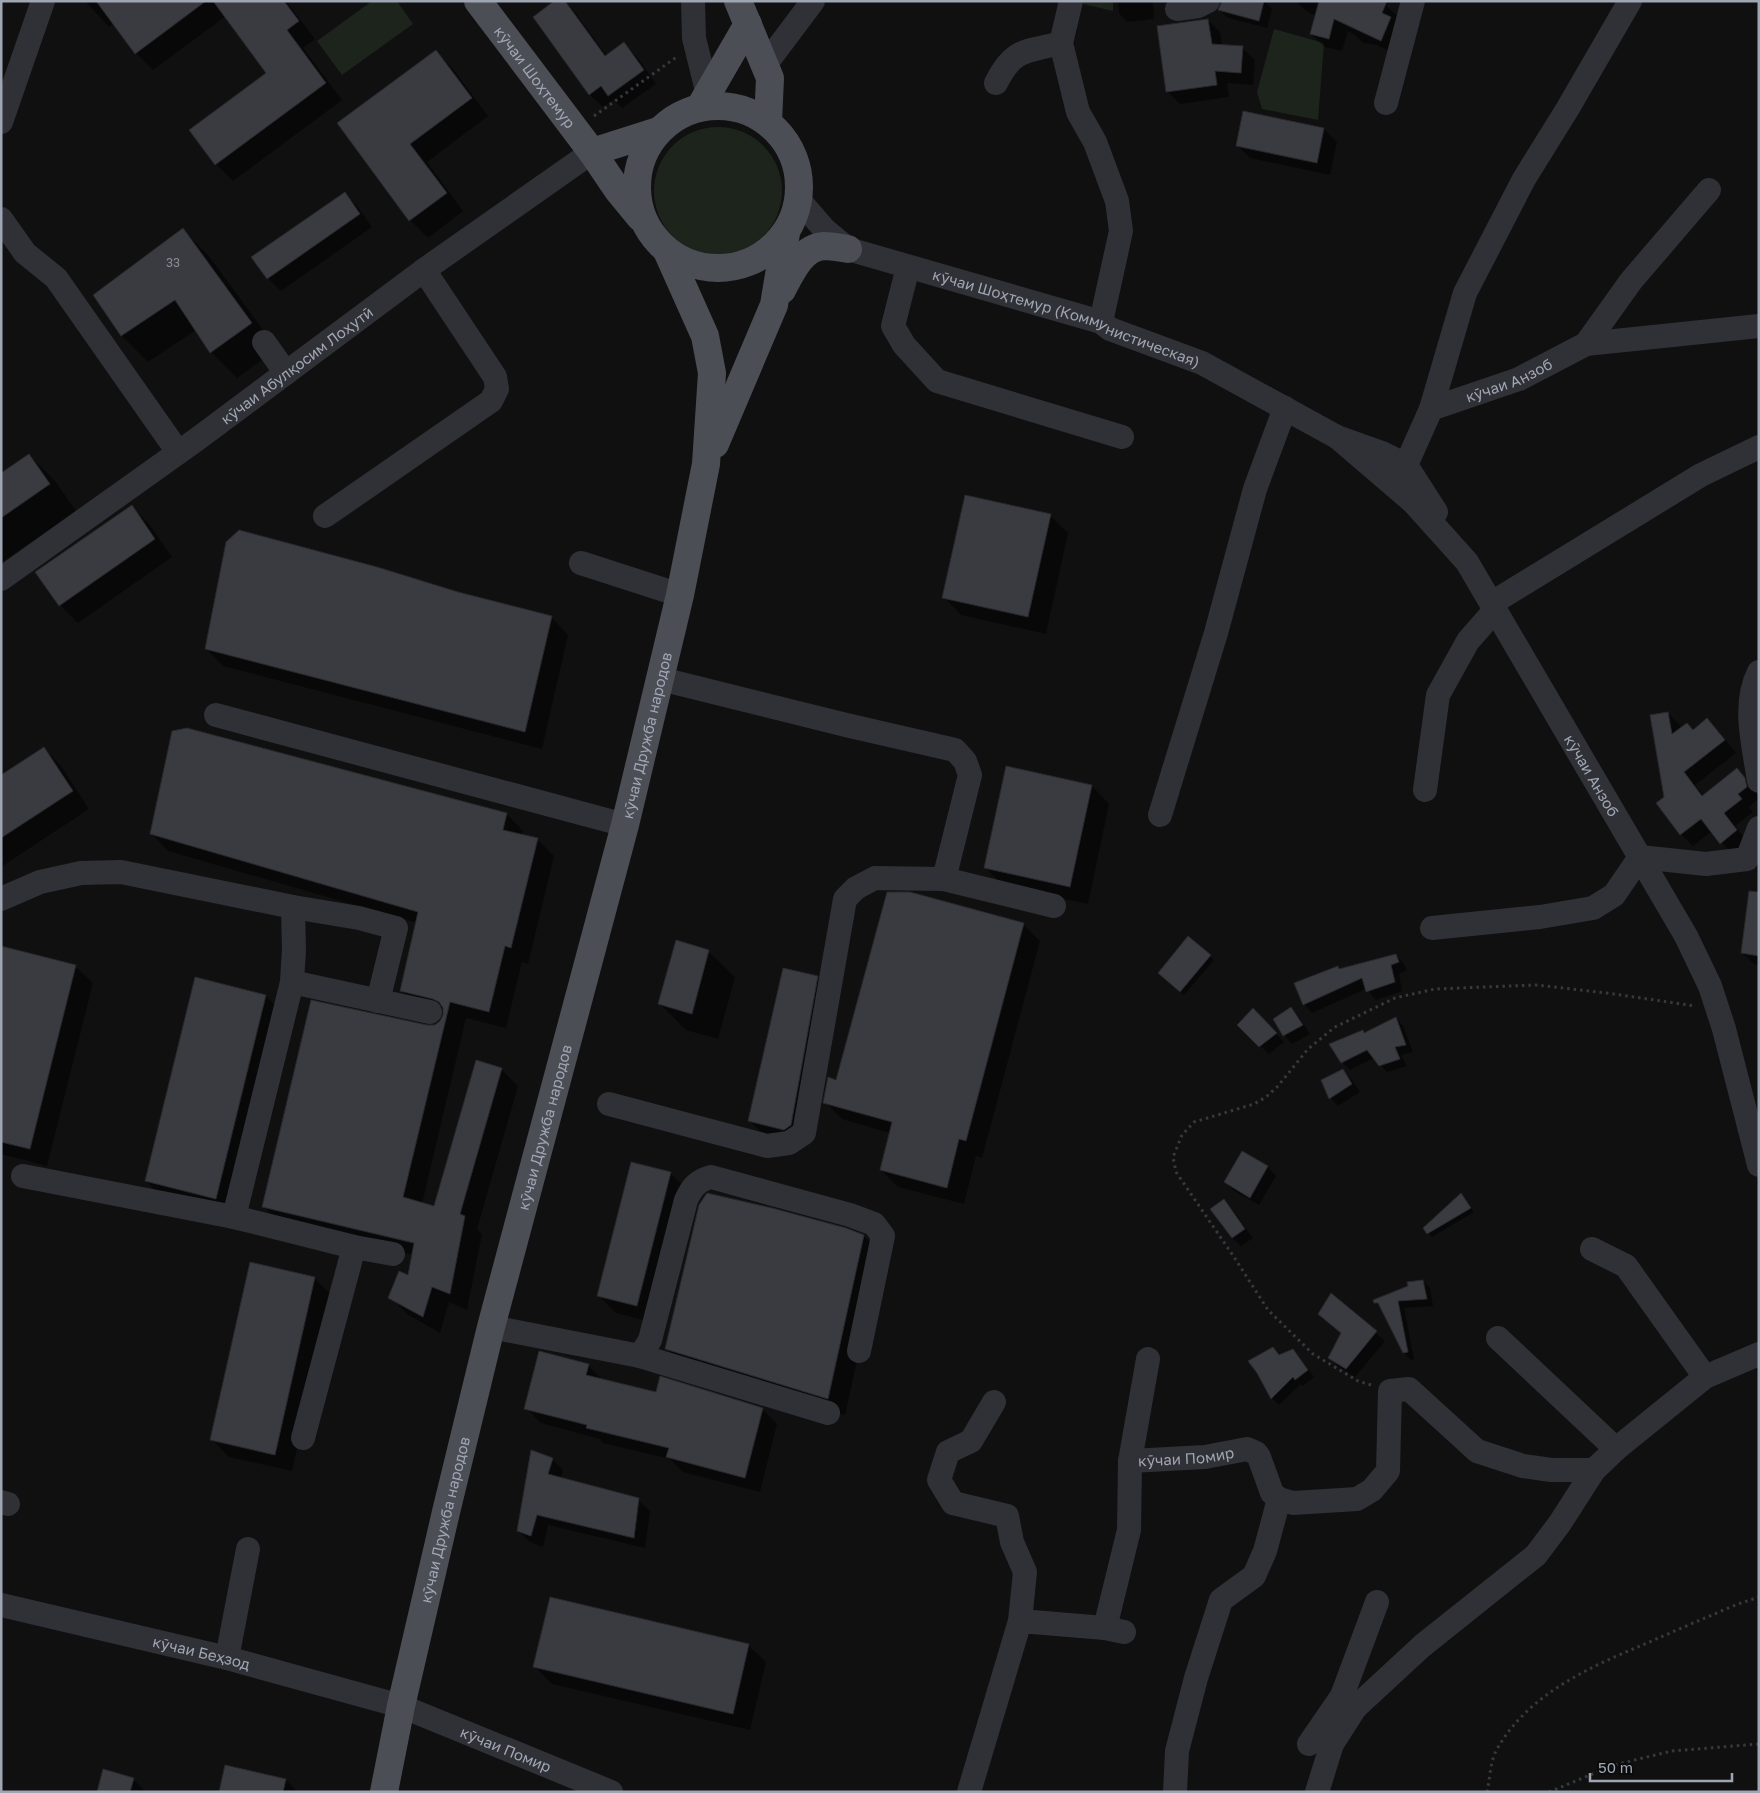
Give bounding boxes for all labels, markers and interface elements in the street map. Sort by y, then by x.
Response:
street label: кӯчаи Шоҳтемур [491,22,580,131]
house number: 33 [166,255,180,270]
street label: кӯчаи Шоҳтемур (Коммунистическая) [931,265,1203,371]
street label: кӯчаи Абулқосим Лоҳутӣ [217,302,376,428]
street label: кӯчаи Анзоб [1463,354,1555,406]
street label: кӯчаи Дружба народов [618,650,675,820]
street label: кӯчаи Анзоб [1561,731,1623,820]
street label: кӯчаи Дружба народов [514,1042,575,1212]
street label: кӯчаи Дружба народов [416,1435,473,1605]
street label: кӯчаи Помир [1137,1443,1235,1470]
street label: кӯчаи Беҳзод [151,1632,252,1673]
street label: кӯчаи Помир [458,1722,554,1776]
scale bar [1590,1750,1732,1782]
text: 50 m [1598,1758,1633,1776]

